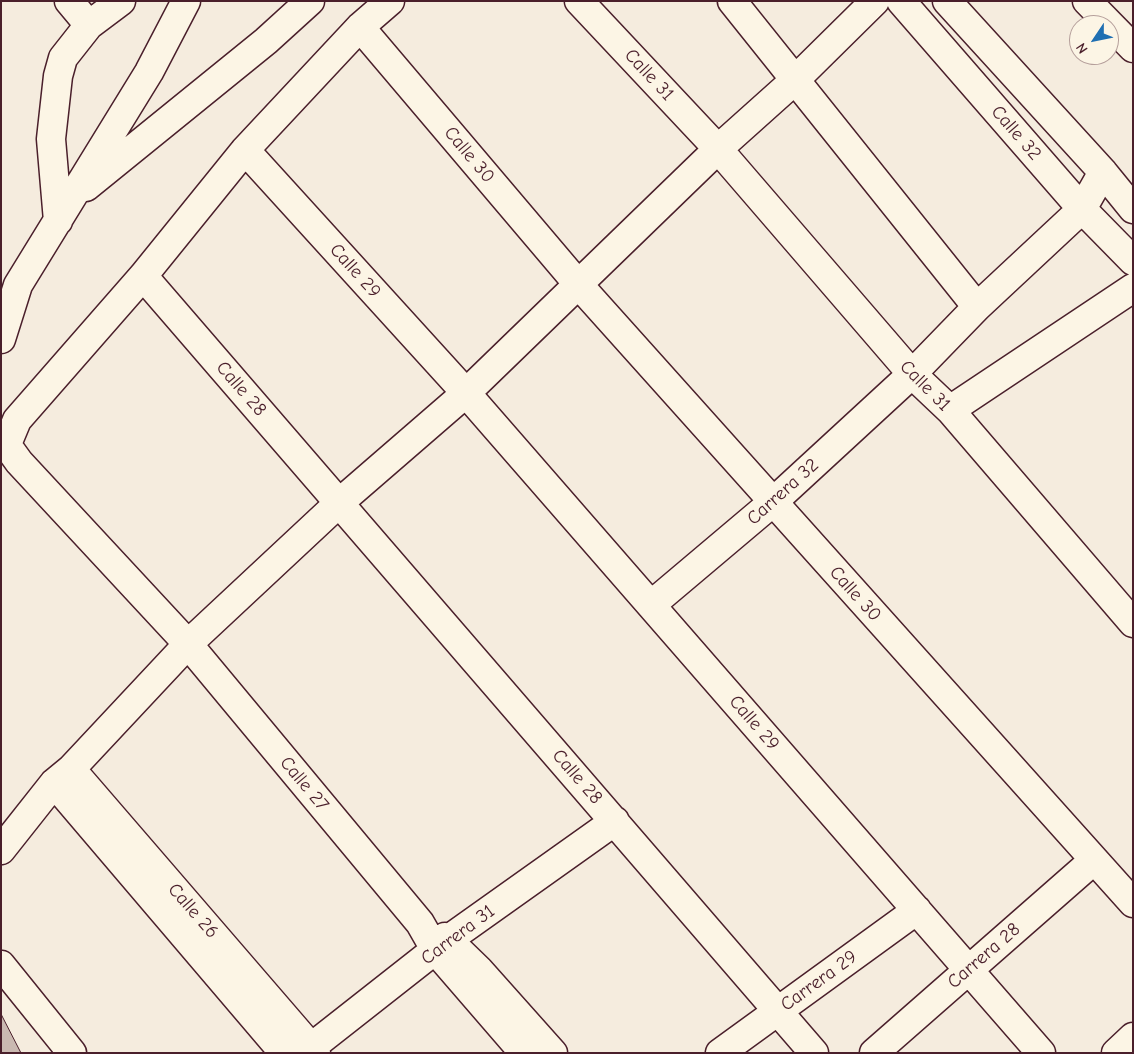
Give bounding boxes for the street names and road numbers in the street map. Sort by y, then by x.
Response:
street label: Calle 31 [619,44,679,106]
street label: Calle 32 [986,101,1046,165]
street label: Calle 30 [439,122,499,188]
street label: Calle 29 [325,239,385,303]
street label: Calle 31 [895,356,955,416]
street label: Calle 28 [211,357,271,421]
street label: Carrera 32 [742,454,824,530]
street label: Calle 30 [824,562,886,626]
street label: Calle 29 [724,691,784,755]
street label: Calle 28 [547,745,607,809]
street label: Calle 27 [275,752,333,816]
street label: Calle 26 [163,879,223,943]
street label: Carrera 31 [417,900,499,970]
street label: Carrera 28 [943,918,1025,994]
street label: Carrera 29 [776,946,862,1016]

